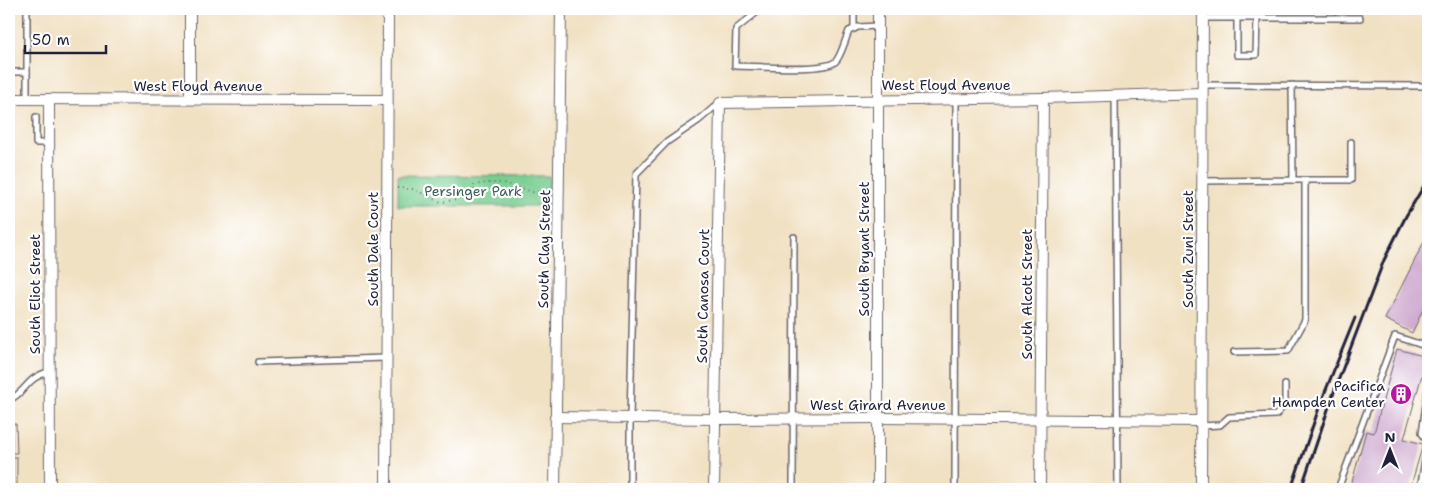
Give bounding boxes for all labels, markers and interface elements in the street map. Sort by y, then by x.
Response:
scale bar [25,22,106,54]
text: 50 m [32,30,70,50]
street label: West Floyd Avenue [881,76,1011,94]
street label: West Floyd Avenue [133,77,263,95]
street label: South Bryant Street [855,181,873,317]
park label: Persinger Park [424,182,522,200]
street label: South Clay Street [534,190,554,308]
street label: South Zuni Street [1179,190,1197,308]
street label: South Dale Court [364,192,382,306]
street label: South Canosa Court [693,229,713,363]
street label: South Alcott Street [1018,229,1036,359]
street label: South Eliot Street [26,234,44,354]
place label: Pacifica Hampden Center [1272,377,1385,411]
building icon: Pacifica Hampden Center [1389,382,1413,406]
street label: West Girard Avenue [810,396,946,414]
north arrow [1364,426,1414,476]
text: N [1384,428,1396,446]

